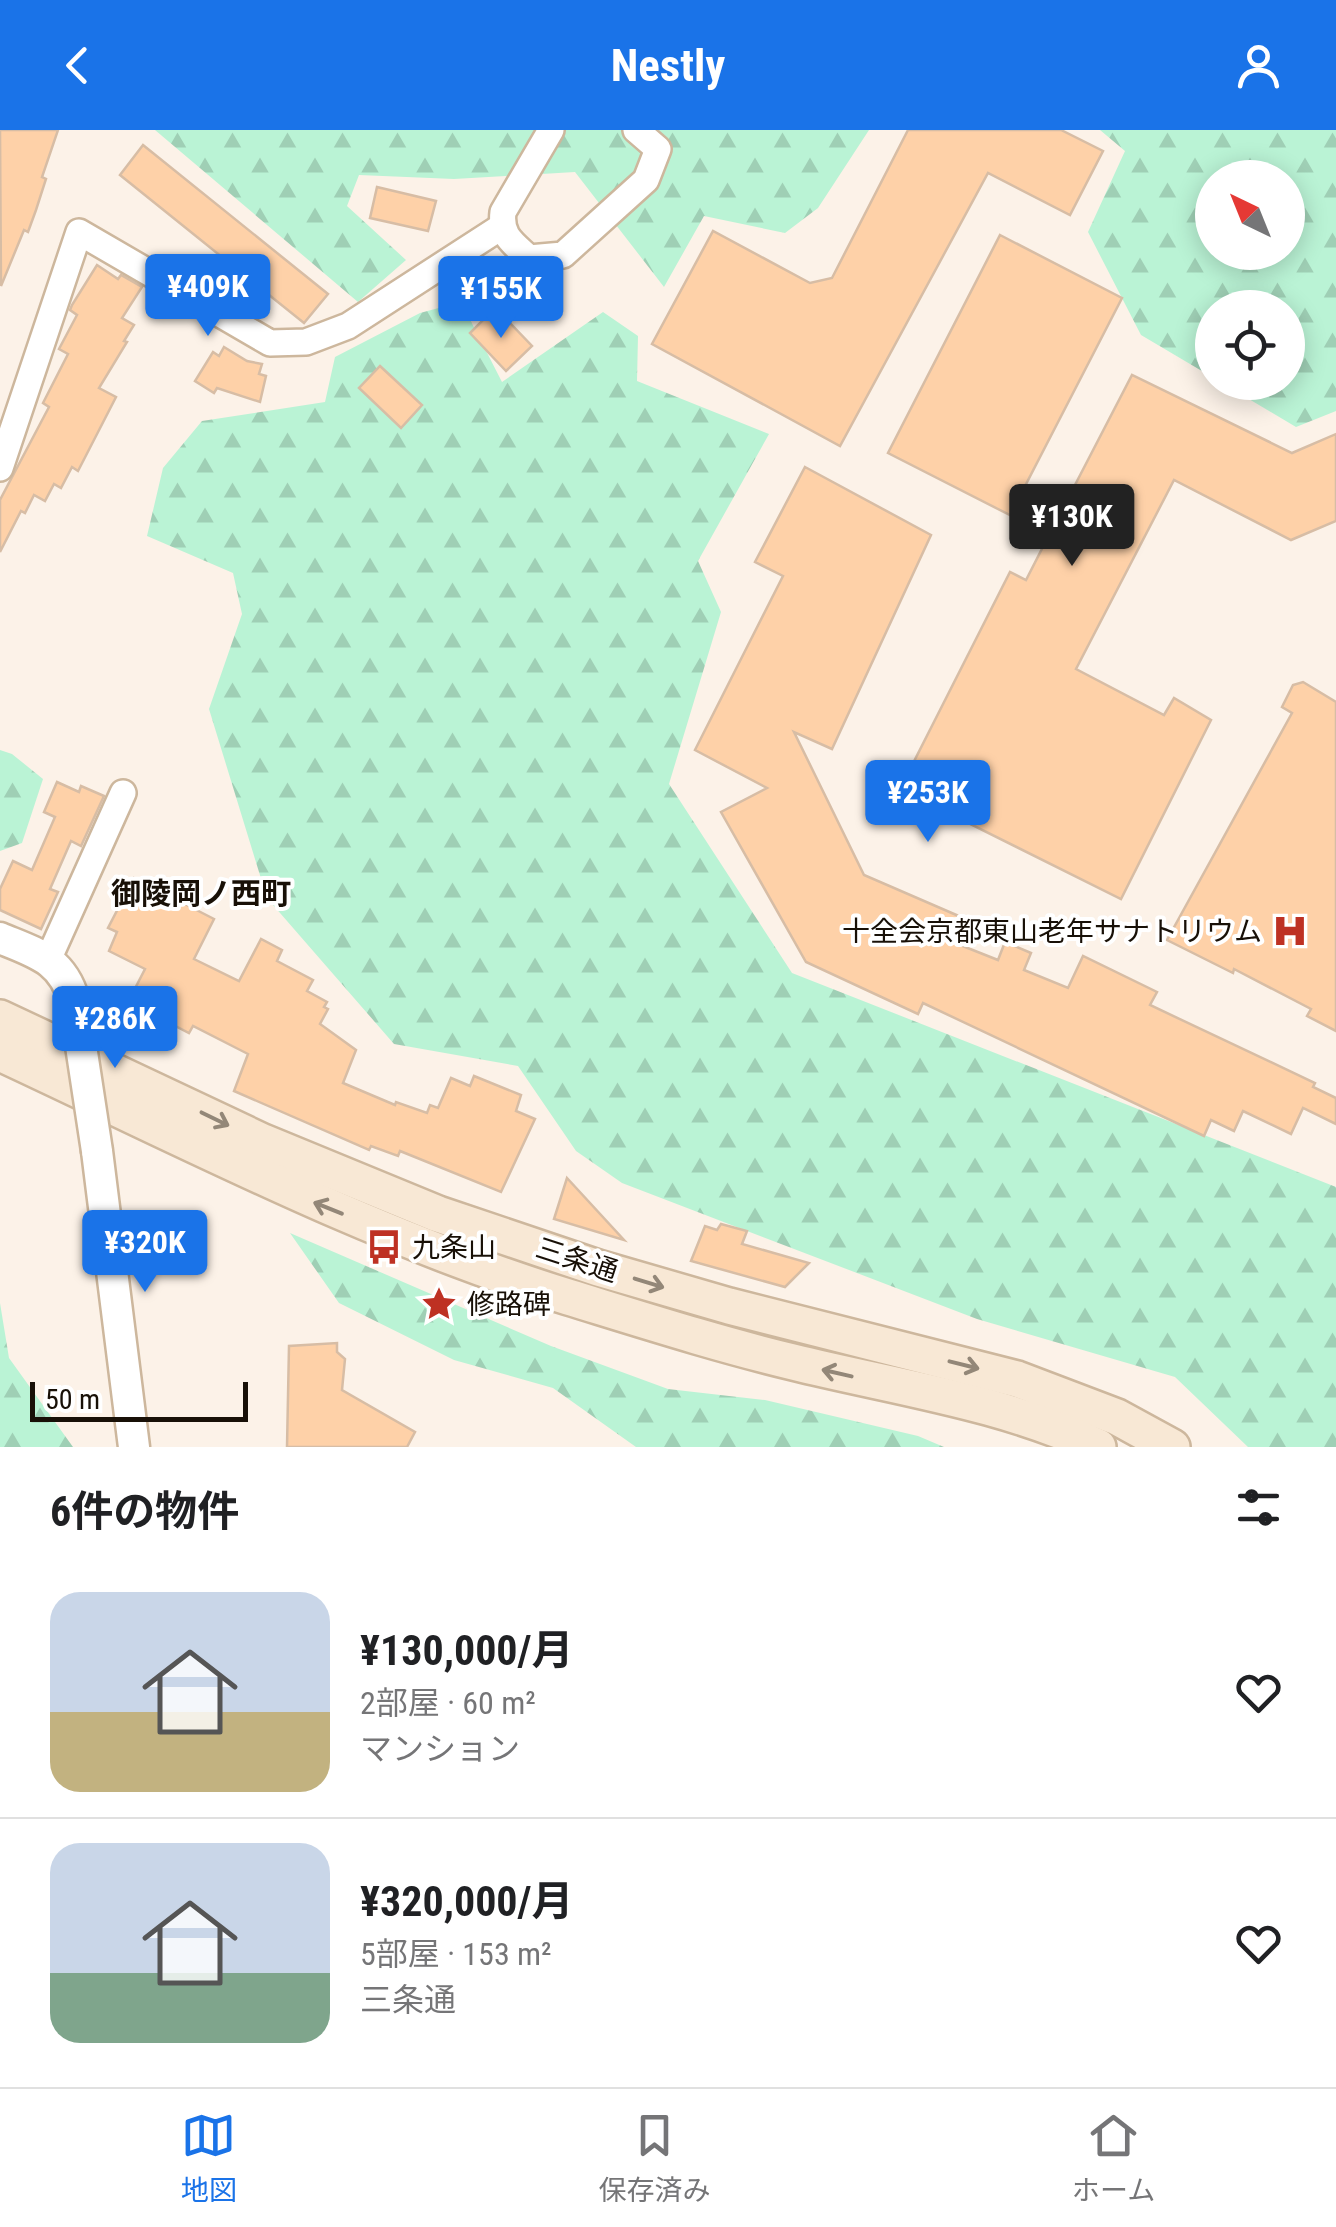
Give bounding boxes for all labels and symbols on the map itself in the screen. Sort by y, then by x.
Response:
north arrow [1195,160,1305,270]
pin: ¥409K [138,254,278,339]
pin: ¥155K [431,256,571,341]
pin: ¥130K [1002,484,1142,569]
pin: ¥253K [858,760,998,845]
district label: 御陵岡ノ西町 [111,876,291,911]
hospital icon: 十全会京都東山老年サナトリウム [1271,912,1309,950]
place label: 十全会京都東山老年サナトリウム [842,915,1262,948]
pin: ¥286K [45,986,185,1071]
one-way arrow [200,1110,229,1129]
one-way arrow [313,1197,344,1215]
pin: ¥320K [75,1210,215,1295]
bus stop icon: 九条山 [365,1228,403,1266]
place label: 九条山 [412,1231,496,1264]
street label: 三条通 [532,1231,622,1289]
one-way arrow [633,1275,665,1293]
place icon: 修路碑 [420,1285,458,1323]
place label: 修路碑 [467,1288,551,1321]
one-way arrow [947,1357,979,1375]
one-way arrow [821,1363,853,1381]
scale bar [30,1377,248,1422]

